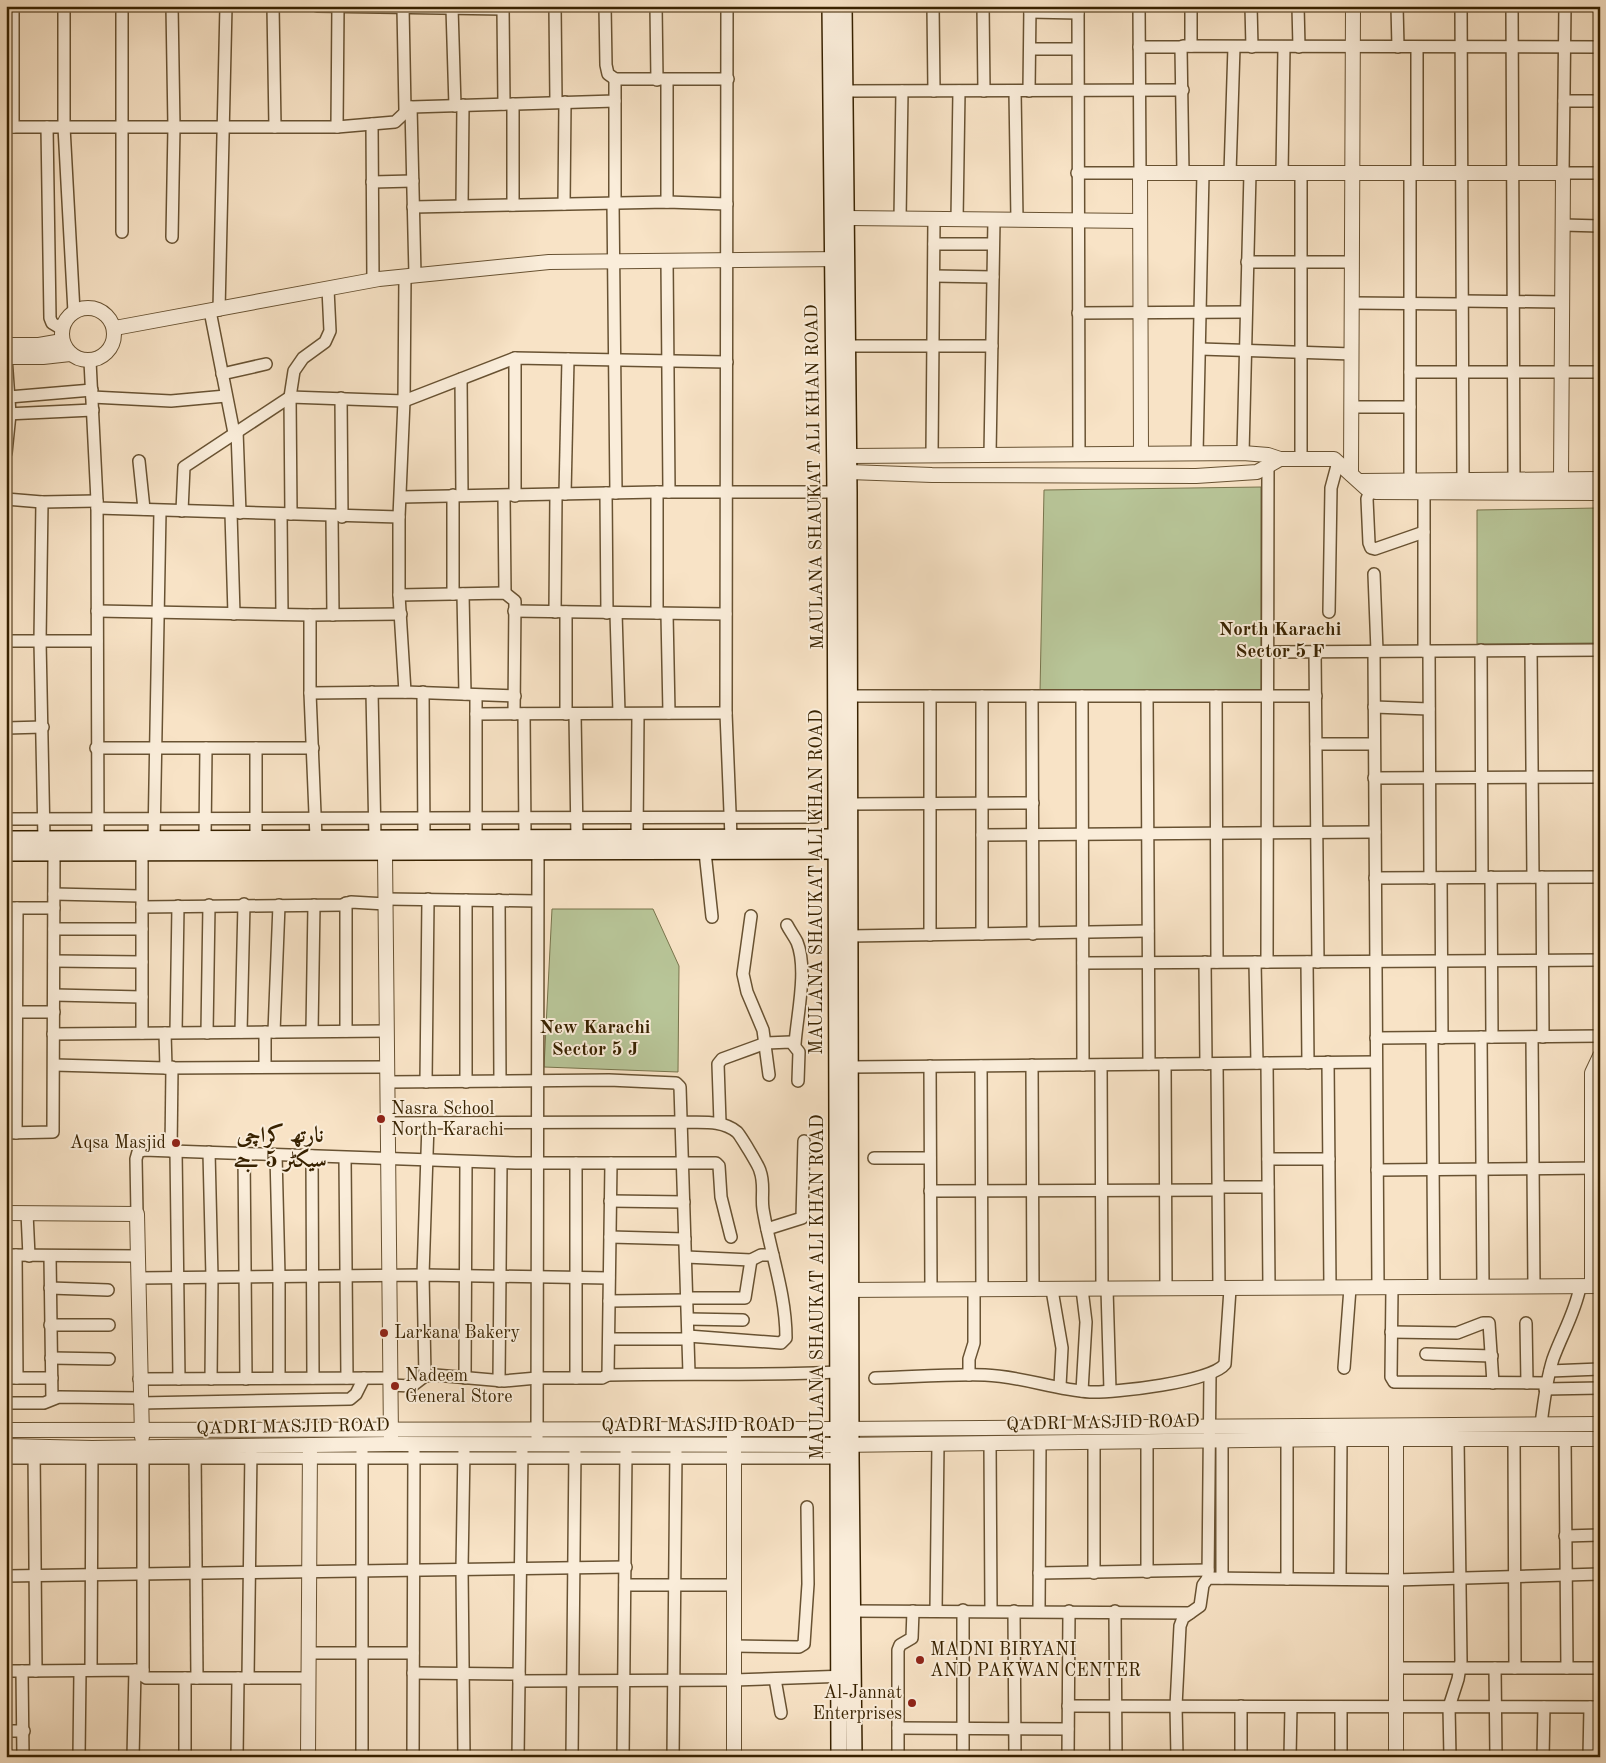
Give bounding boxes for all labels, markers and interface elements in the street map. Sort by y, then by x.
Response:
street label: MAULANA SHAUKAT ALI KHAN ROAD [803,304,827,650]
district label: North Karachi Sector 5 F [1219,621,1342,662]
street label: MAULANA SHAUKAT ALI KHAN ROAD [808,709,826,1055]
district label: New Karachi Sector 5 J [540,1019,651,1060]
place label: Nasra School North Karachi [391,1100,504,1139]
marker: Nasra School North Karachi [375,1113,387,1125]
street label: MAULANA SHAUKAT ALI KHAN ROAD [809,1114,827,1460]
district label: نارتھ کراچی سیکٹر 5 جے [233,1123,327,1173]
place label: Aqsa Masjid [70,1134,166,1152]
marker: Aqsa Masjid [170,1137,182,1149]
place label: Larkana Bakery [394,1324,521,1342]
marker: Larkana Bakery [378,1327,390,1339]
place label: Nadeem General Store [405,1367,512,1406]
marker: Nadeem General Store [389,1380,401,1392]
street label: QADRI MASJID ROAD [1006,1412,1200,1434]
street label: QADRI MASJID ROAD [196,1416,390,1438]
street label: QADRI MASJID ROAD [601,1417,795,1435]
place label: MADNI BIRYANI AND PAKWAN CENTER [930,1641,1141,1680]
marker: MADNI BIRYANI AND PAKWAN CENTER [914,1654,926,1666]
place label: Al-Jannat Enterprises [812,1684,902,1723]
marker: Al-Jannat Enterprises [906,1697,918,1709]

